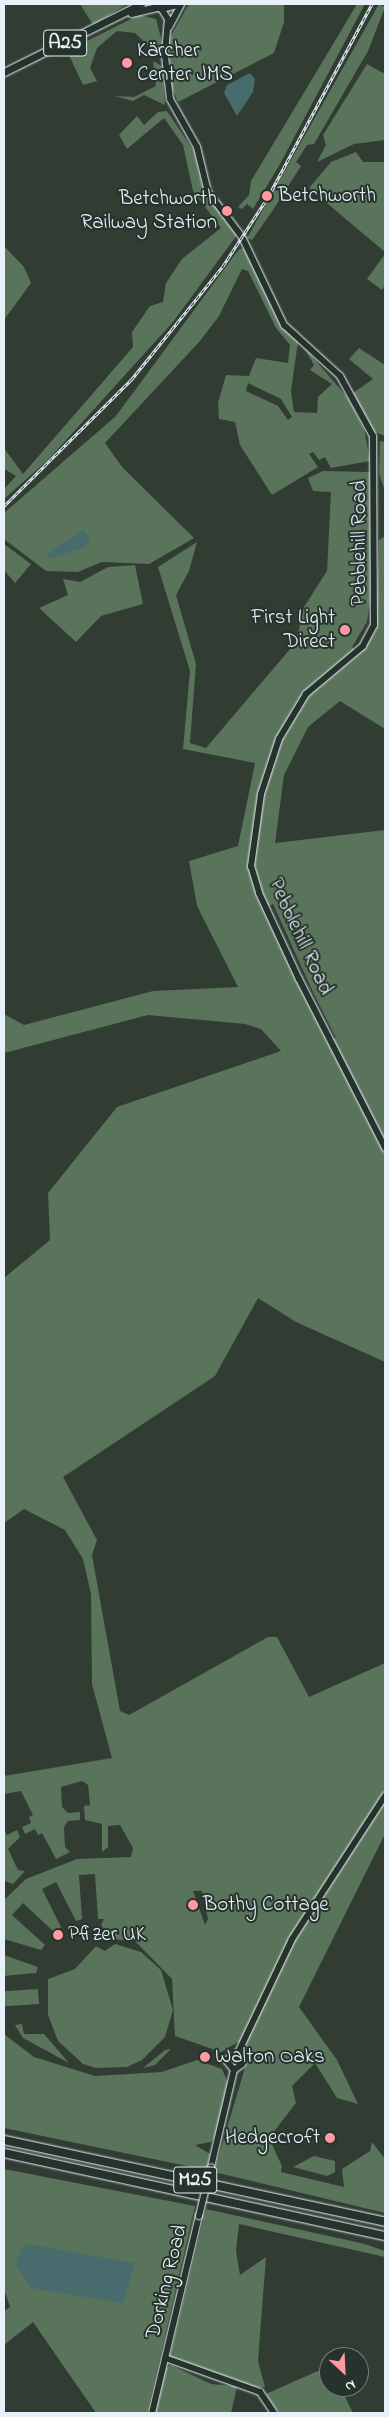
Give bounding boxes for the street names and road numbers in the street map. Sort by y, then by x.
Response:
road number: A25 [42,26,88,60]
street label: Pebblehill Road [347,480,373,606]
street label: Pebblehill Road [262,875,338,999]
road number: M25 [172,2162,218,2198]
street label: Dorking Road [141,2222,193,2342]

